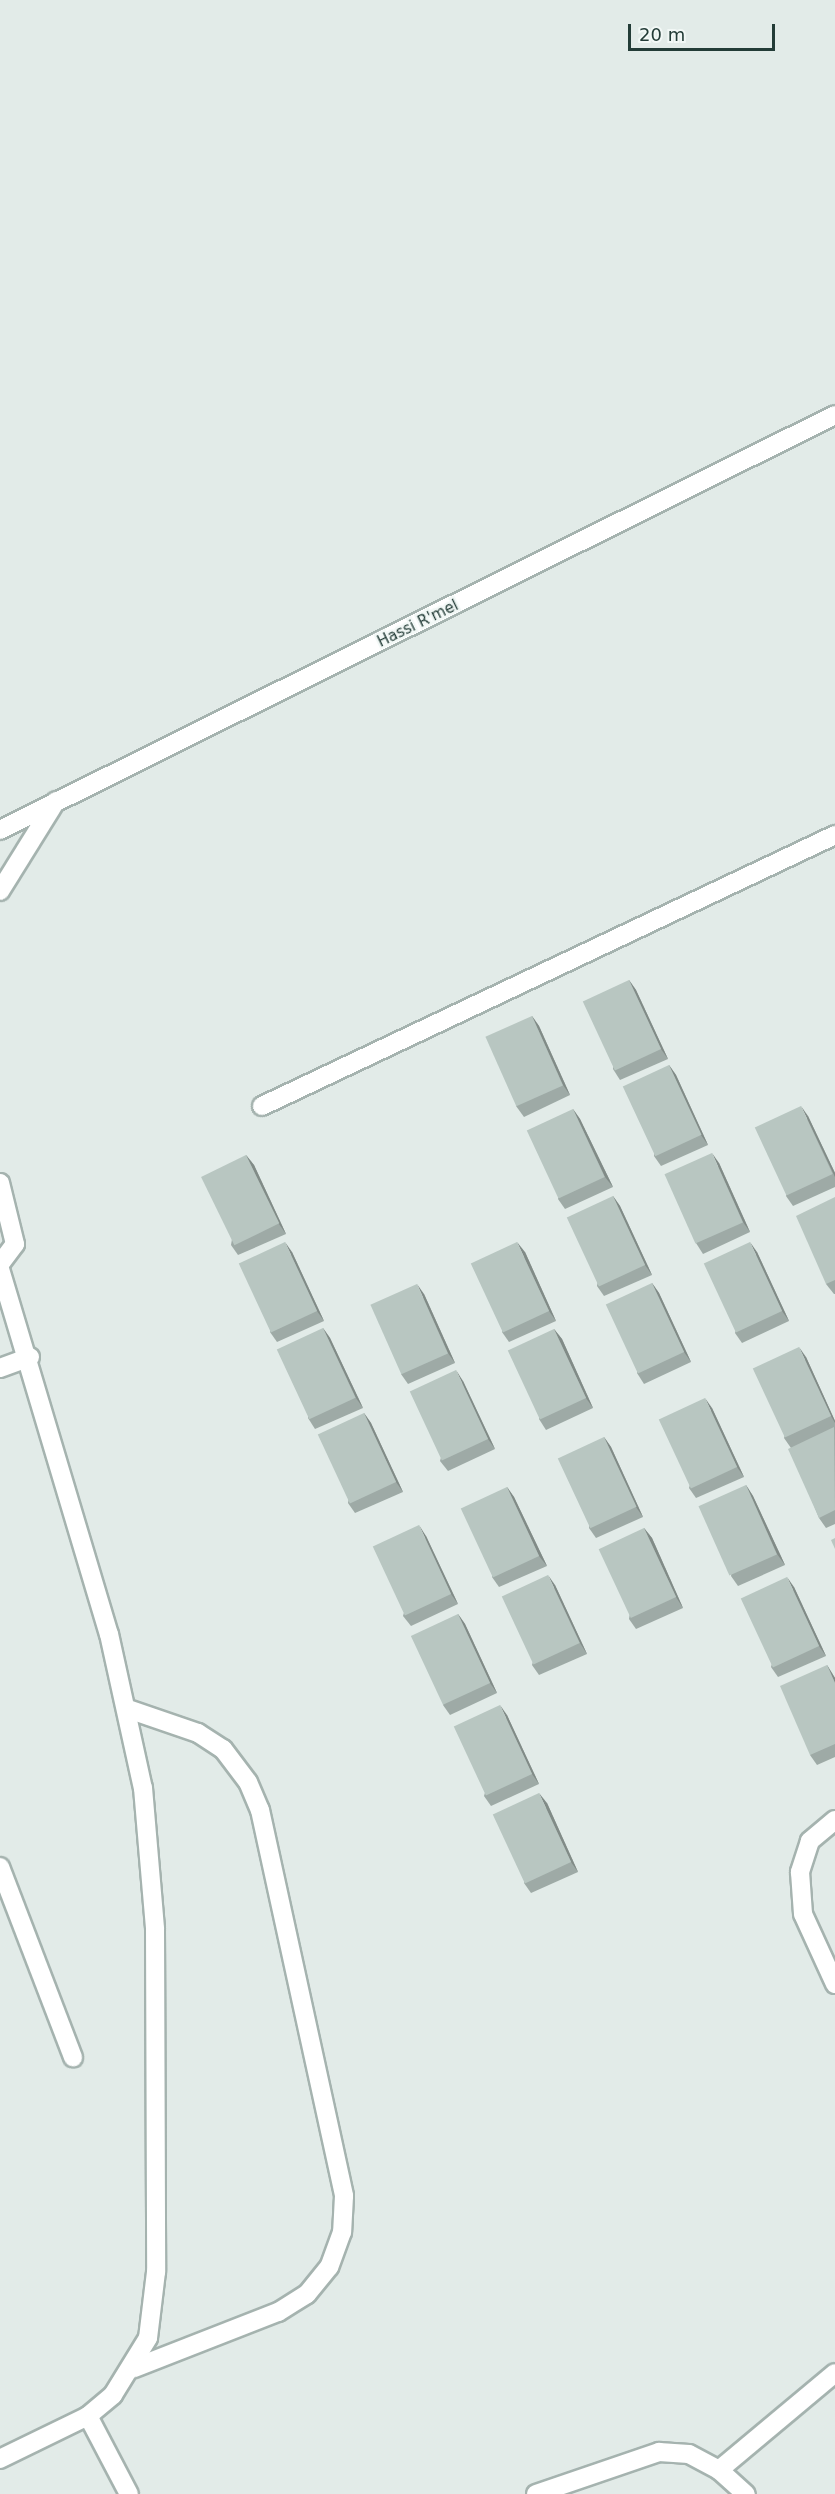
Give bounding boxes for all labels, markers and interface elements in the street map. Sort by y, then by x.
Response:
scale bar [631,12,778,50]
text: 20 m [639,24,685,45]
street label: Hassi R'mel [375,597,461,651]

